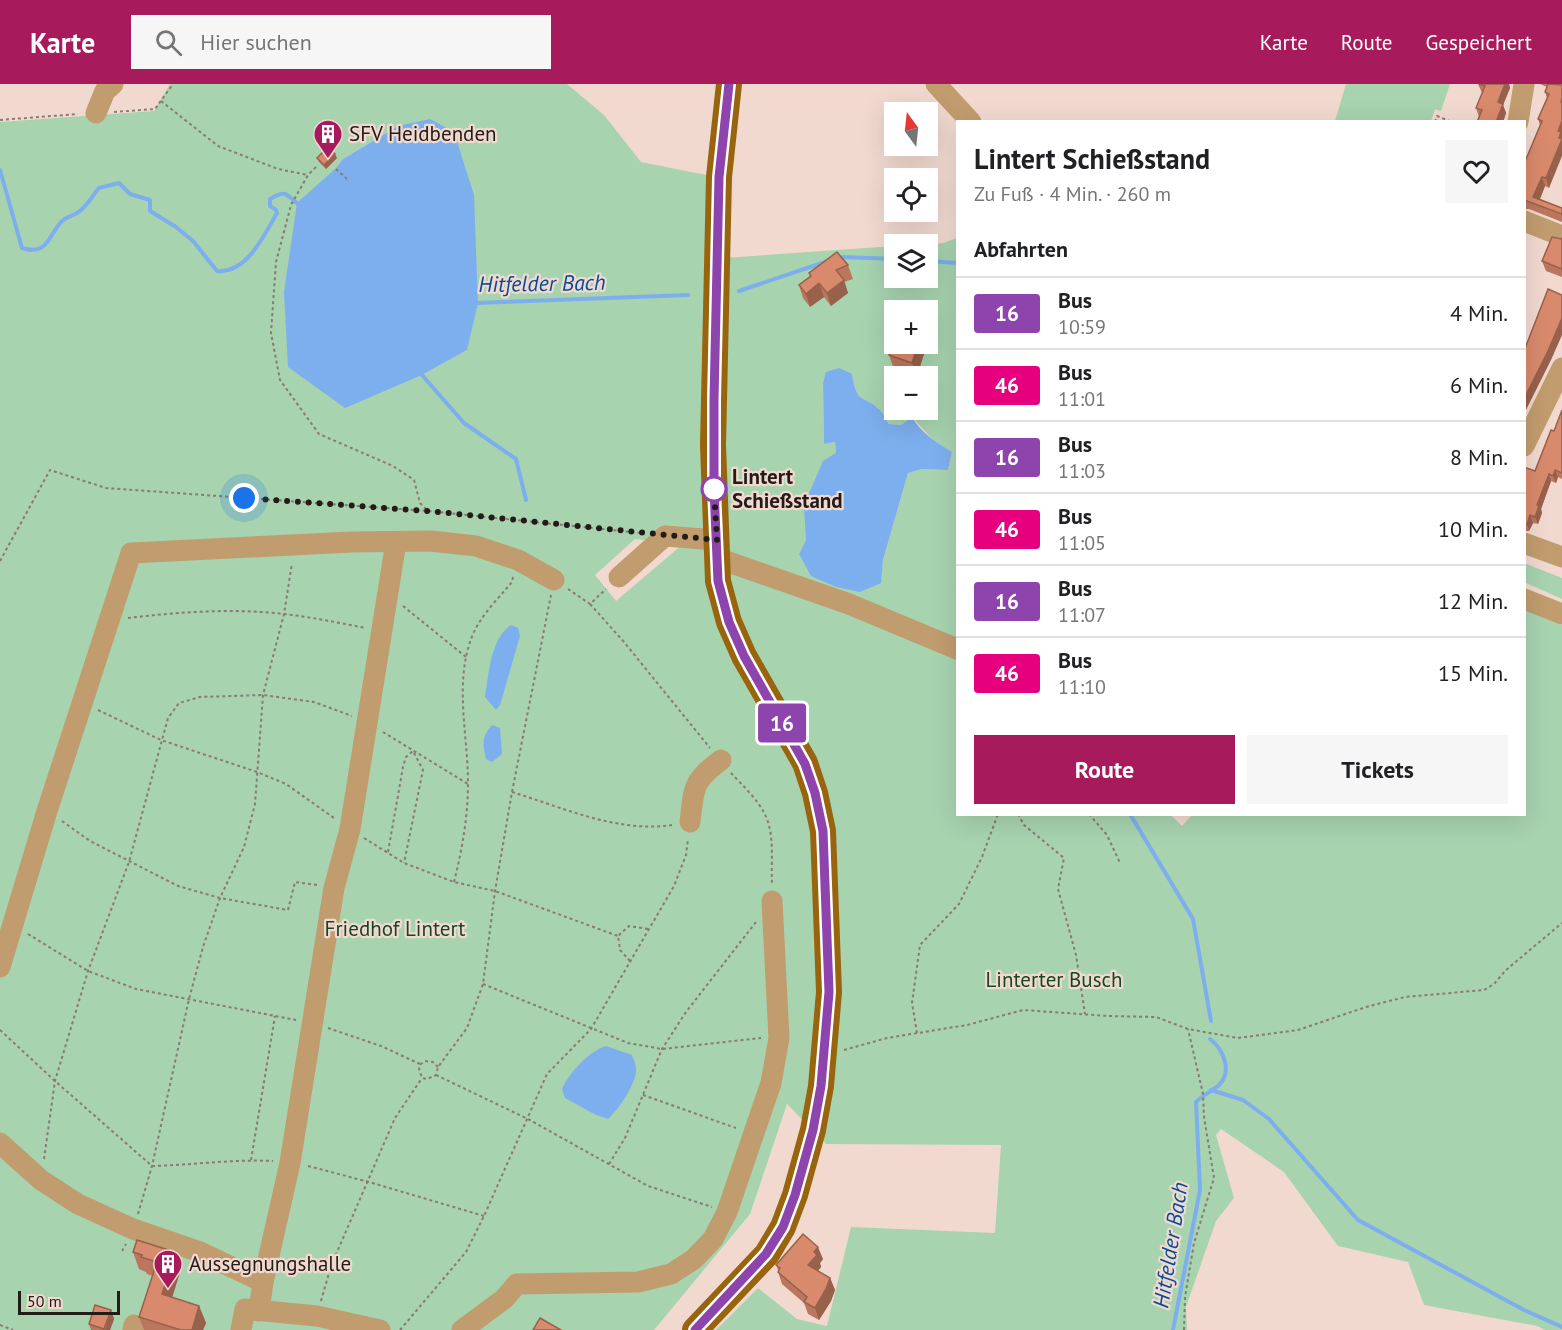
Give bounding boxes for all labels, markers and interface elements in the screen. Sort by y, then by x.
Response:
search box [131,15,551,69]
text: Karte [30,24,95,61]
icon: search [152,26,185,59]
text: Hier suchen [200,28,312,56]
text: Karte [1260,29,1308,56]
text: Route [1341,29,1392,56]
text: Gespeichert [1425,29,1532,56]
north arrow [884,102,938,156]
map controls [884,102,938,420]
building icon: SFV Heidbenden [312,118,344,160]
place label: SFV Heidbenden [349,120,497,147]
text: Lintert Schießstand [974,140,1210,177]
button: heart [1445,140,1508,203]
button: locate [884,168,938,222]
text: Zu Fuß · 4 Min. · 260 m [974,181,1171,207]
button: layers [884,234,938,288]
text: Abfahrten [974,235,1068,263]
water label: Hitfelder Bach [478,268,606,298]
text: Bus [1058,286,1092,314]
text: 4 Min. [1450,299,1508,327]
button: + [884,300,938,354]
text: 16 [995,300,1019,327]
text: 10:59 [1058,314,1106,340]
text: Bus [1058,358,1092,386]
button: − [884,366,938,420]
text: 6 Min. [1450,371,1508,399]
text: 46 [995,372,1019,399]
text: 11:01 [1058,386,1106,412]
text: Bus [1058,430,1092,458]
text: 8 Min. [1450,443,1508,471]
text: 16 [995,444,1019,471]
text: 11:03 [1058,458,1106,484]
place label: Lintert Schießstand [732,463,843,514]
marker: Lintert Schießstand [701,476,727,502]
your location [229,483,259,513]
text: Bus [1058,502,1092,530]
text: 10 Min. [1438,515,1508,543]
text: 46 [995,516,1019,543]
text: 11:05 [1058,530,1106,556]
text: Bus [1058,574,1092,602]
text: 12 Min. [1438,587,1508,615]
text: 16 [995,588,1019,615]
text: 11:07 [1058,602,1106,628]
text: Bus [1058,646,1092,674]
text: 15 Min. [1438,659,1508,687]
text: 46 [995,660,1019,687]
text: 11:10 [1058,674,1106,700]
line badge: 16 [755,704,809,742]
text: 16 [770,710,794,737]
button: Route [974,735,1235,804]
button: Tickets [1247,735,1508,804]
park label: Friedhof Lintert [325,915,465,942]
park label: Linterter Busch [986,966,1122,993]
water label: Hitfelder Bach [1146,1180,1194,1310]
building icon: Aussegnungshalle [152,1248,184,1290]
place label: Aussegnungshalle [189,1250,351,1277]
scale bar [18,1288,120,1316]
text: 50 m [27,1291,62,1311]

